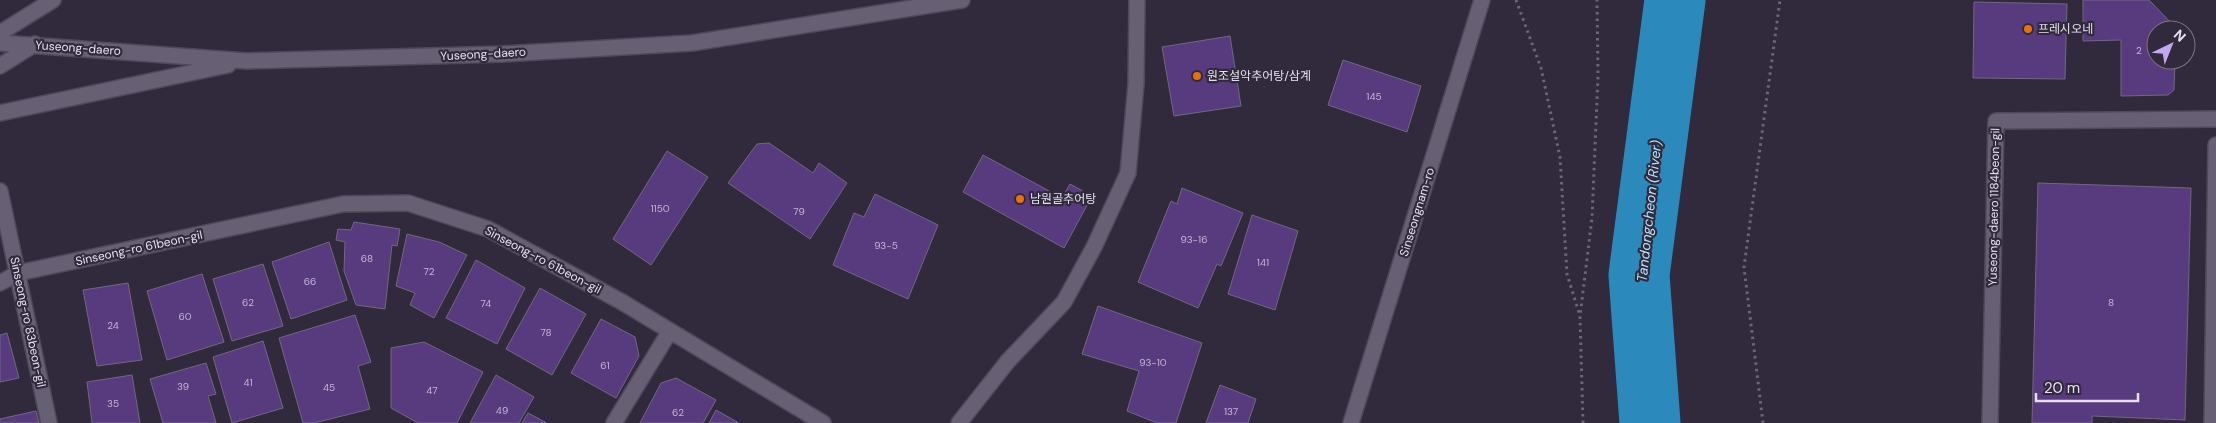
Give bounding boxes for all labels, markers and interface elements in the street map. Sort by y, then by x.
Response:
north arrow [2146,20,2196,70]
place label: 프레시오네 [2038,21,2093,37]
marker: 프레시오네 [2022,23,2034,35]
text: N [2170,25,2190,46]
street label: Yuseong-daero [35,37,121,59]
street label: Yuseong-daero [440,44,526,64]
house number: 2 [2136,44,2142,57]
place label: 원조설악추어탕/삼계 [1207,68,1311,84]
marker: 원조설악추어탕/삼계 [1191,70,1203,82]
house number: 145 [1366,90,1382,103]
street label: Yuseong-daero 1184beon-gil [1985,128,2003,286]
water label: Tandongcheon (River) [1633,139,1665,283]
street label: Sinseongnam-ro [1396,166,1438,258]
place label: 남원골추어탕 [1030,191,1096,207]
marker: 남원골추어탕 [1014,193,1026,205]
house number: 1150 [650,202,670,215]
house number: 79 [793,205,805,218]
street label: Sinseong-ro 61beon-gil [482,223,604,297]
street label: Sinseong-ro 61beon-gil [74,227,204,269]
house number: 93-16 [1181,233,1207,246]
house number: 93-5 [874,239,898,252]
house number: 68 [361,252,373,265]
street label: Sinseong-ro 83beon-gil [6,255,50,389]
house number: 141 [1257,256,1269,269]
house number: 72 [424,265,435,278]
house number: 66 [304,275,316,288]
house number: 62 [242,296,254,309]
house number: 8 [2108,296,2114,309]
house number: 74 [481,297,491,310]
house number: 60 [178,310,192,323]
house number: 24 [107,319,119,332]
house number: 78 [540,326,552,339]
house number: 93-10 [1139,356,1167,369]
house number: 61 [600,359,610,372]
scale bar [2036,370,2138,402]
house number: 41 [243,376,253,389]
text: 20 m [2044,378,2080,398]
house number: 39 [177,380,189,393]
house number: 45 [323,381,335,394]
house number: 47 [426,384,438,397]
house number: 35 [107,397,119,410]
house number: 49 [496,404,508,417]
house number: 137 [1224,405,1238,418]
house number: 62 [672,406,684,419]

